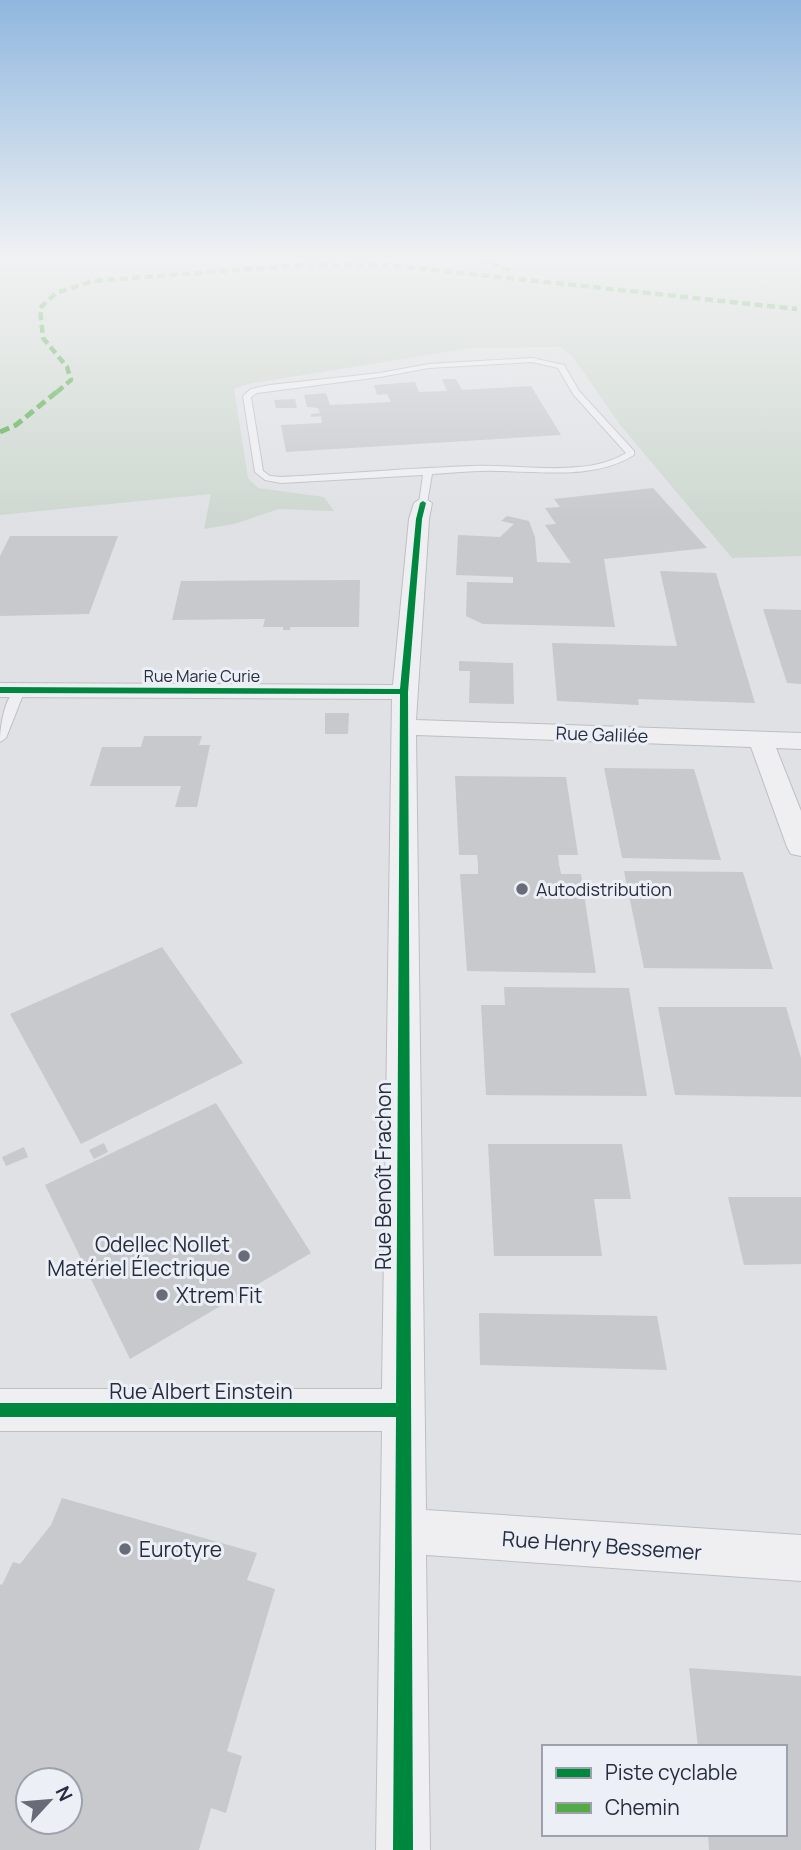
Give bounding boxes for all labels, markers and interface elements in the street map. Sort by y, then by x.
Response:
street label: Rue Marie Curie [144,665,260,687]
street label: Rue Galilée [555,720,649,748]
place label: Autodistribution [536,877,672,901]
marker: Autodistribution [514,881,530,897]
street label: Rue Benoît Frachon [369,1082,397,1270]
place label: Odellec Nollet Matériel Électrique [47,1230,230,1282]
marker: Odellec Nollet Matériel Électrique [236,1248,252,1264]
place label: Xtrem Fit [176,1281,262,1309]
marker: Xtrem Fit [154,1287,170,1303]
street label: Rue Albert Einstein [109,1377,293,1405]
street label: Rue Henry Bessemer [501,1524,703,1566]
place label: Eurotyre [139,1535,222,1563]
marker: Eurotyre [117,1541,133,1557]
legend [542,1745,787,1836]
text: Piste cyclable [605,1758,737,1786]
north arrow [14,1766,84,1836]
text: N [50,1782,79,1805]
text: Chemin [605,1793,680,1821]

